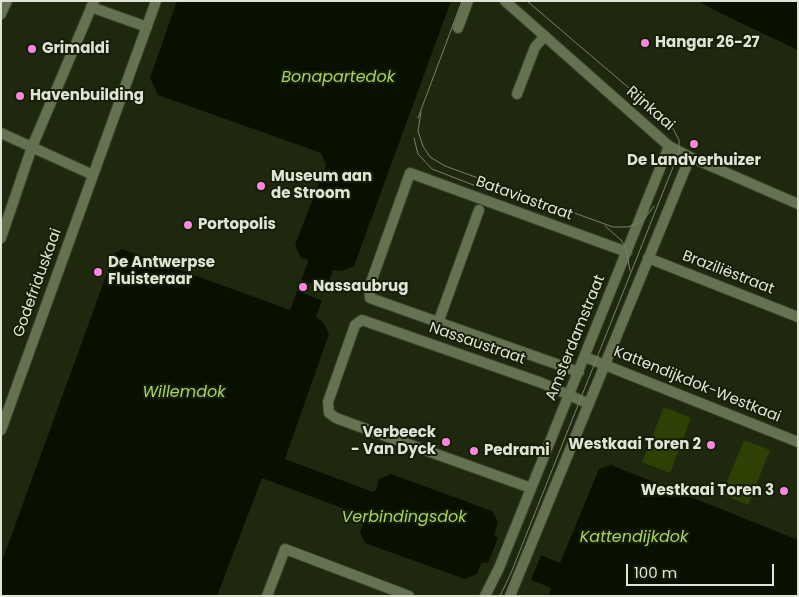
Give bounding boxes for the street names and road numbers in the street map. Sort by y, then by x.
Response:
street label: Rijnkaai [622,83,678,135]
street label: Bataviastraat [473,173,575,225]
street label: Godefriduskaai [10,226,66,340]
street label: Braziliëstraat [680,247,776,299]
street label: Amsterdamstraat [543,272,609,404]
street label: Nassaustraat [426,319,528,369]
street label: Kattendijkdok-Westkaai [611,343,783,427]

